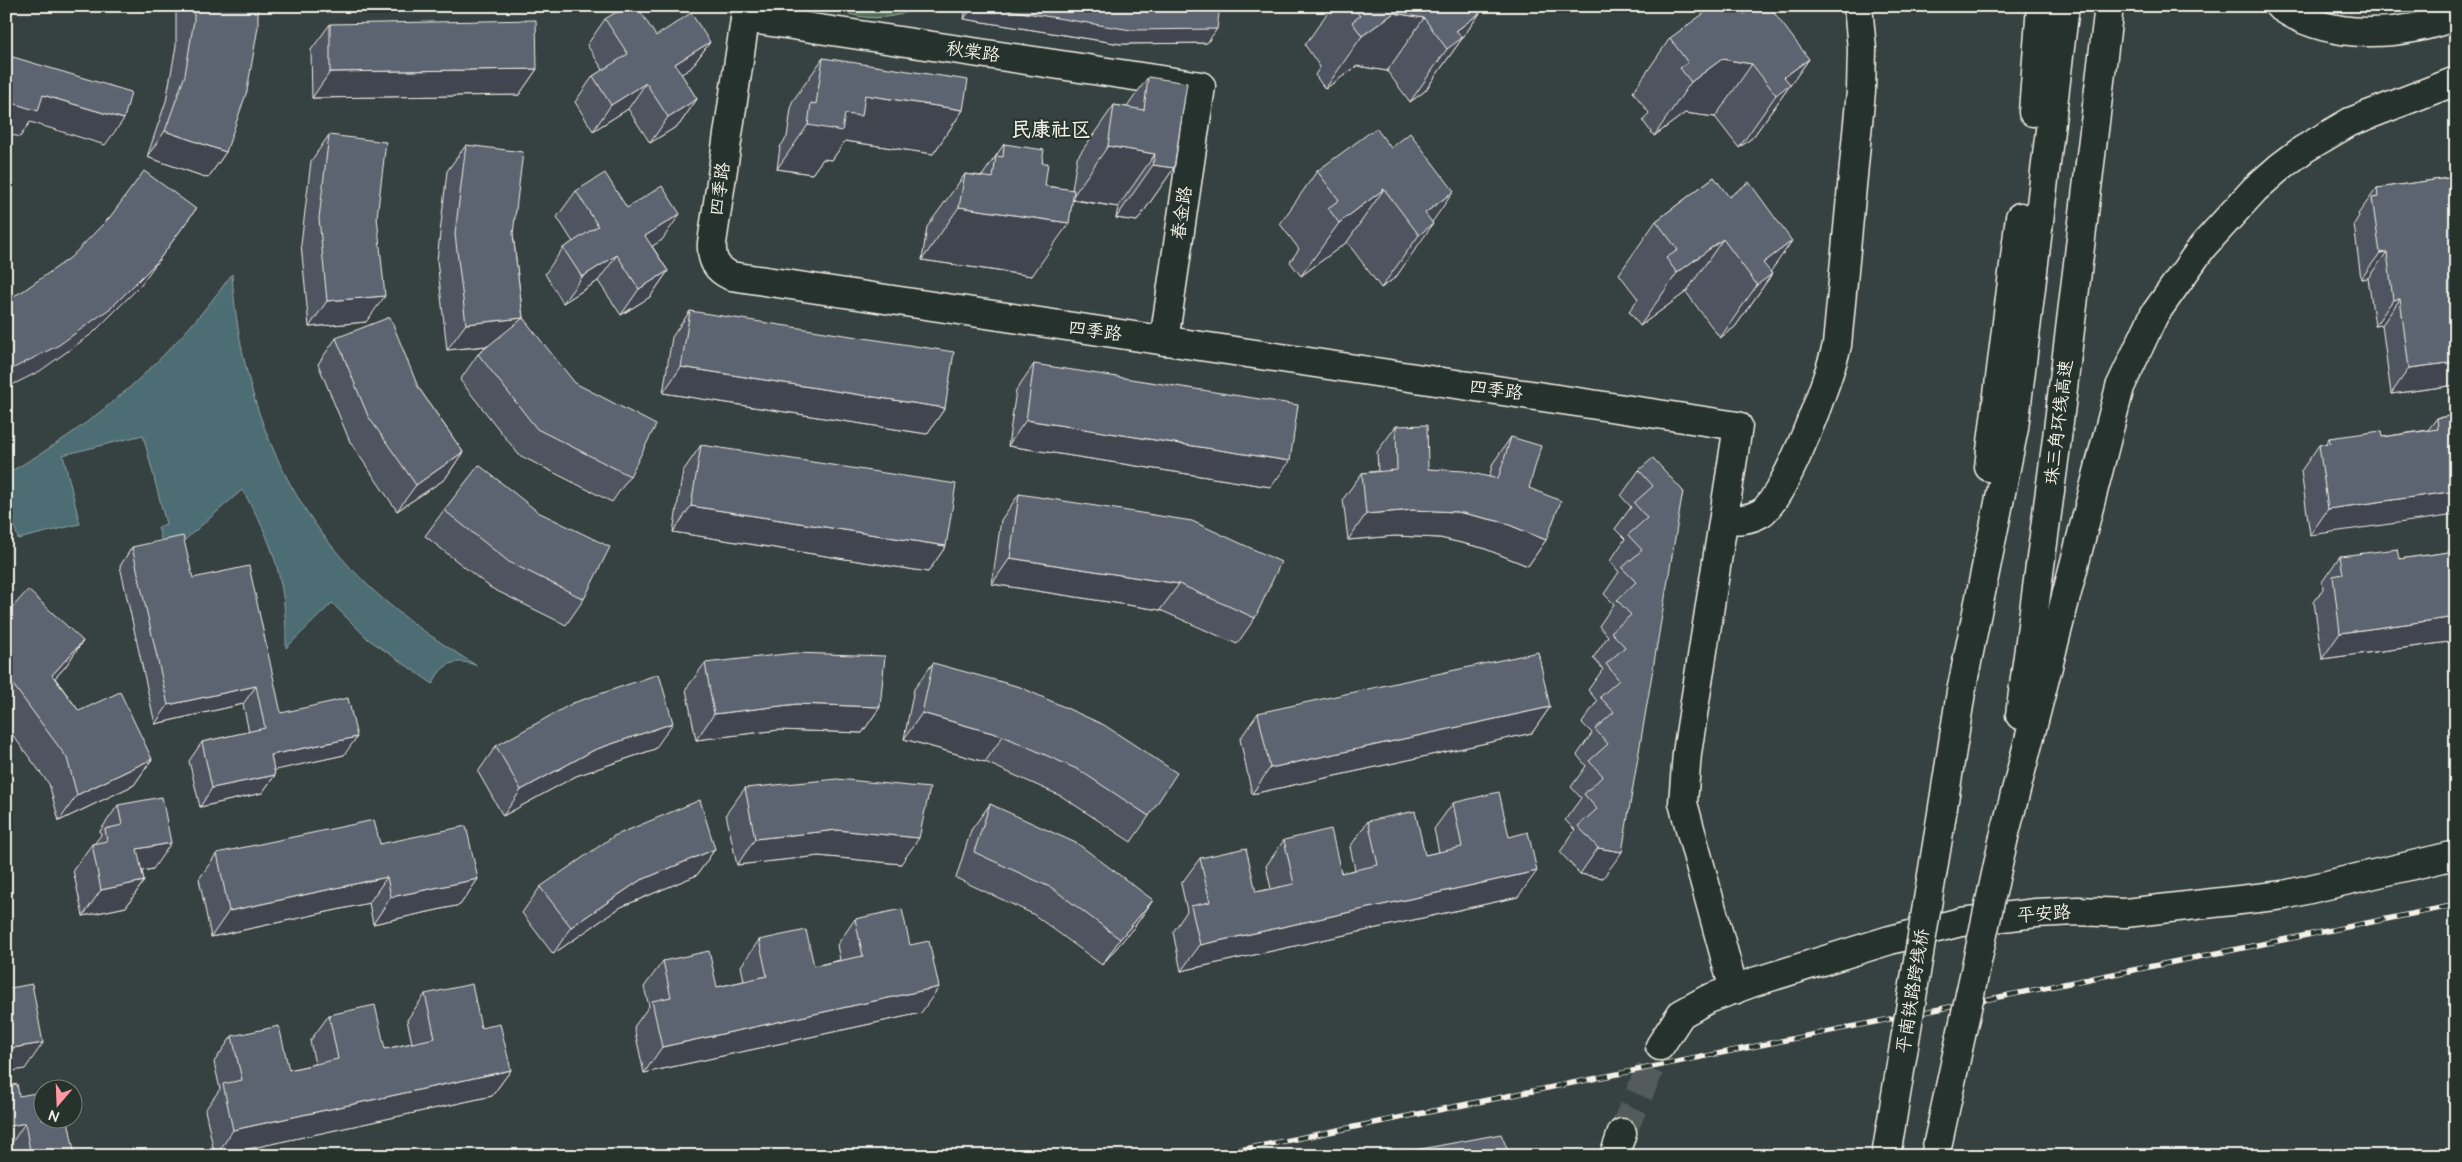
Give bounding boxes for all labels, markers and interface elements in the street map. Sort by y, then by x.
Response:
street label: 秋棠路 [945,36,1001,68]
district label: 民康社区 [1011,116,1091,144]
street label: 四季路 [704,161,736,217]
street label: 春金路 [1166,185,1198,241]
street label: 四季路 [1067,315,1123,347]
street label: 珠三角环线高速 [2039,358,2079,486]
street label: 四季路 [1468,374,1524,406]
street label: 平安路 [2016,900,2072,928]
street label: 平南铁路跨线桥 [1891,927,1935,1055]
north arrow [32,1080,82,1130]
text: N [46,1104,62,1126]

